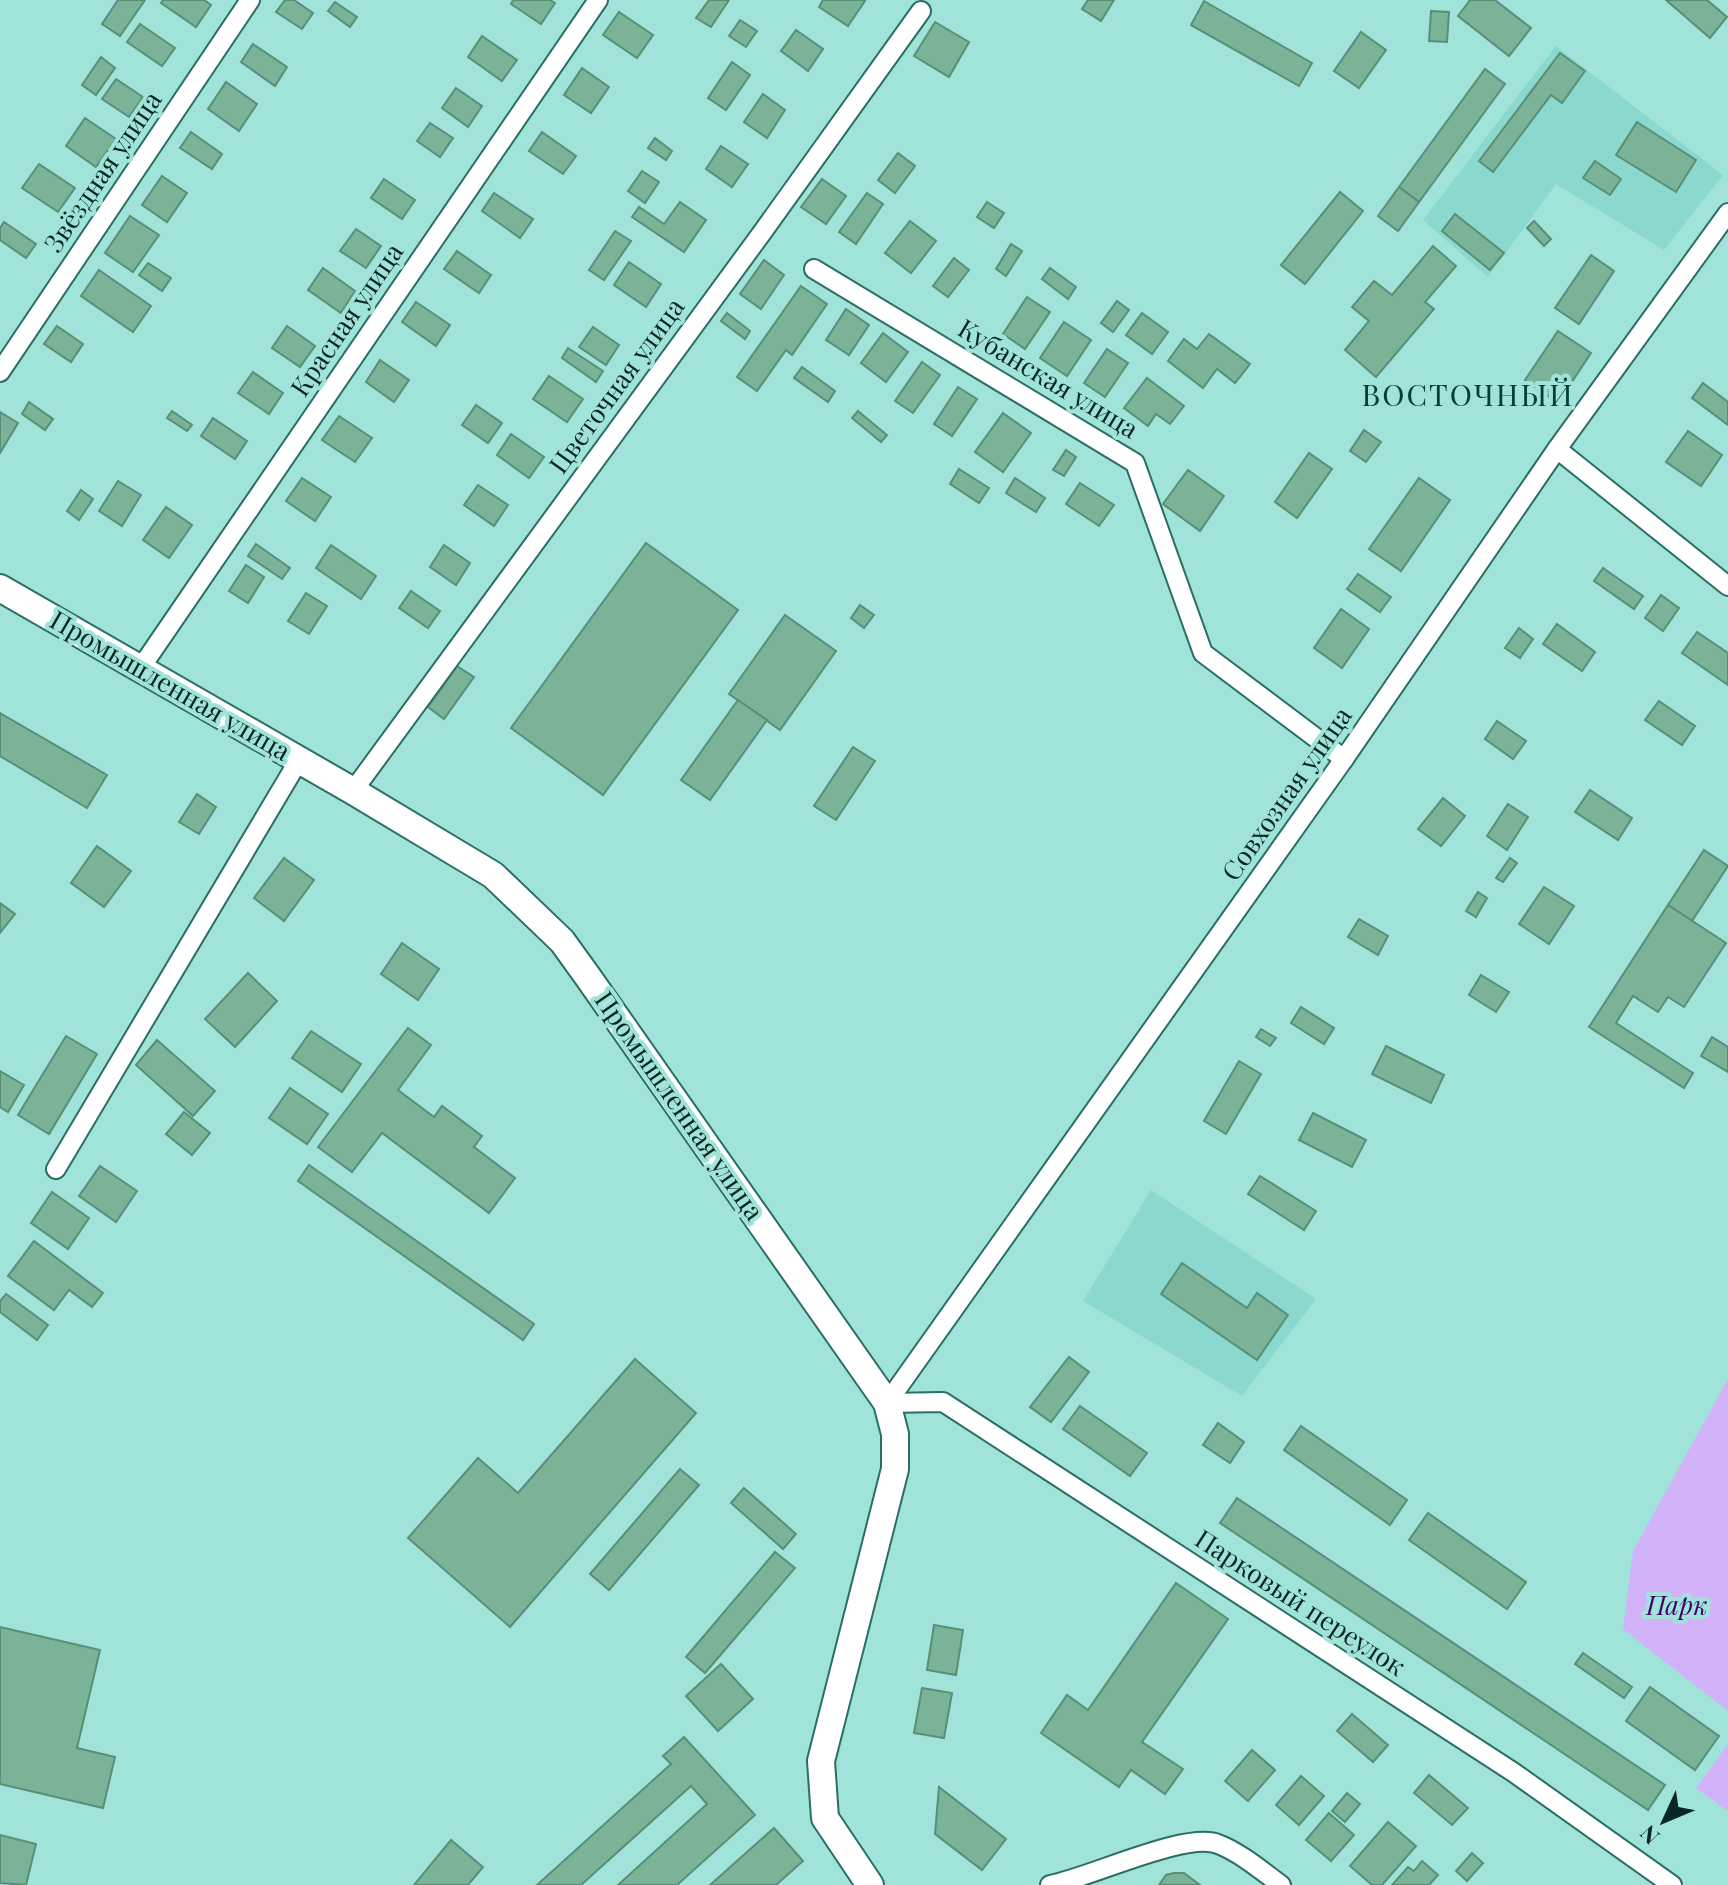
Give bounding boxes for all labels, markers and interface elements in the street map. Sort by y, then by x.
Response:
street label: Звёздная улица [35,84,169,258]
street label: Красная улица [282,236,410,403]
street label: Цветочная улица [540,290,691,480]
street label: Кубанская улица [952,310,1145,445]
district label: ВОСТОЧНЫЙ [1361,374,1575,414]
street label: Промышленная улица [44,602,297,768]
street label: Совхозная улица [1213,699,1359,887]
street label: Промышленная улица [588,984,773,1227]
street label: Парковый переулок [1189,1521,1413,1683]
park label: Парк [1645,1587,1708,1622]
north arrow [1624,1781,1704,1861]
text: N [1633,1819,1665,1852]

